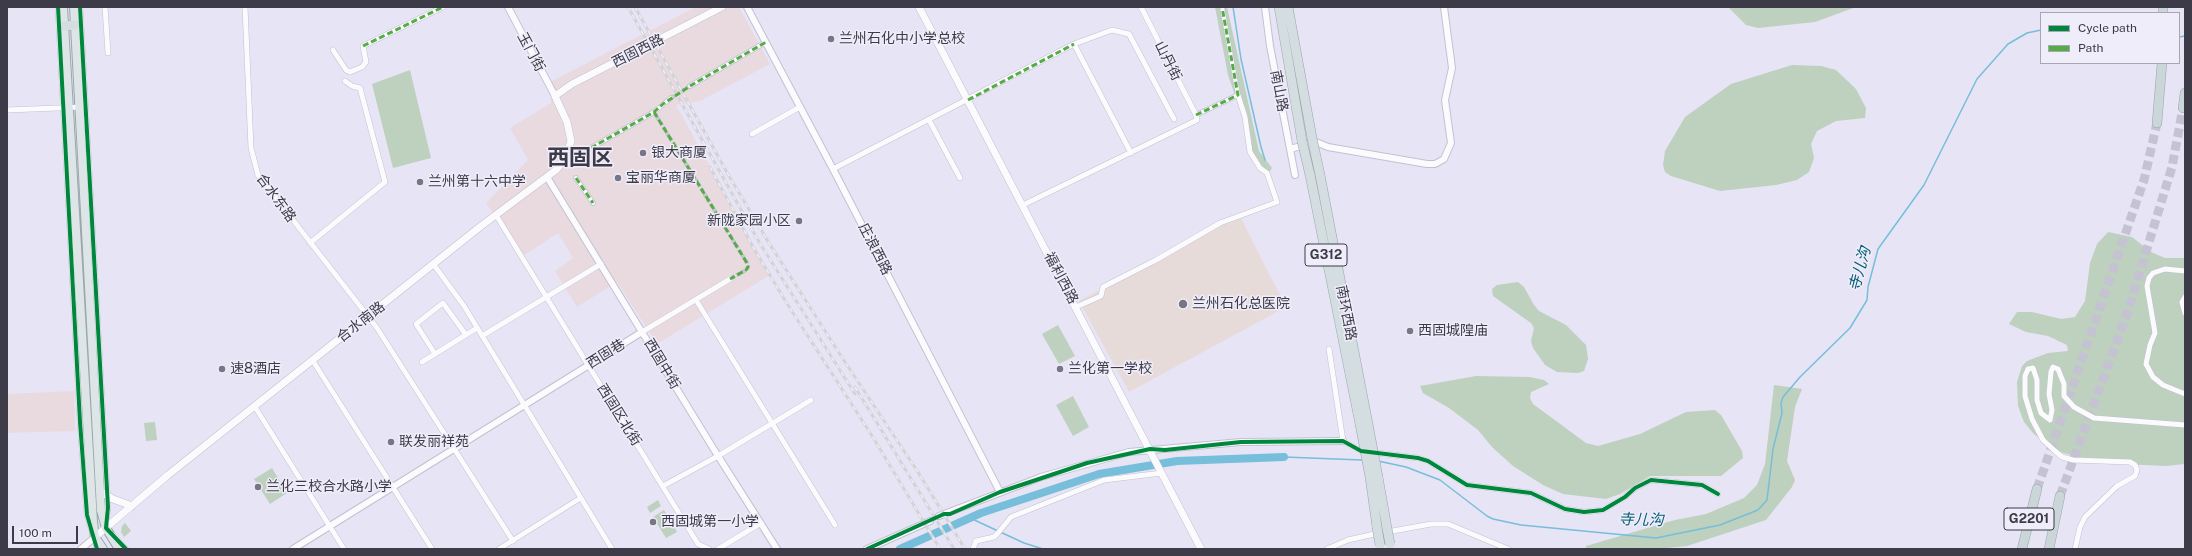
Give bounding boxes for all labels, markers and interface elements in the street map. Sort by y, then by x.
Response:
legend [2040,12,2180,64]
text: Cycle path [2078,21,2137,35]
street label: 玉门街 [514,30,548,74]
street label: 西固西路 [609,31,667,71]
place label: 兰州石化中小学总校 [839,31,965,47]
marker: 兰州石化中小学总校 [826,34,836,44]
street label: 山丹街 [1151,38,1185,84]
text: Path [2078,41,2104,55]
street label: 南山路 [1267,69,1291,113]
district label: 西固区 [547,145,613,171]
place label: 银大商厦 [651,145,707,161]
marker: 银大商厦 [638,148,648,158]
street label: 合水东路 [253,170,299,226]
place label: 宝丽华商厦 [626,170,696,186]
marker: 宝丽华商厦 [613,173,623,183]
place label: 兰州第十六中学 [428,174,526,190]
marker: 兰州第十六中学 [415,177,425,187]
place label: 新陇家园小区 [707,213,791,229]
marker: 新陇家园小区 [794,216,804,226]
street label: 庄浪西路 [855,220,895,278]
road number: G312 [1305,244,1347,266]
water label: 寺儿沟 [1845,245,1875,293]
street label: 福利西路 [1040,249,1082,307]
street label: 南环西路 [1332,284,1360,342]
place label: 兰州石化总医院 [1192,296,1290,312]
street label: 合水南路 [334,298,388,346]
marker: 兰州石化总医院 [1177,298,1189,310]
place label: 西固城隍庙 [1418,323,1488,339]
marker: 西固城隍庙 [1405,326,1415,336]
street label: 西固巷 [584,336,628,372]
street label: 西固中街 [640,336,684,392]
place label: 速8酒店 [230,361,281,377]
place label: 兰化第一学校 [1068,361,1152,377]
marker: 速8酒店 [217,364,227,374]
marker: 兰化第一学校 [1055,364,1065,374]
street label: 西固区北街 [593,381,645,449]
place label: 联发丽祥苑 [399,434,469,450]
marker: 联发丽祥苑 [386,437,396,447]
place label: 兰化三校合水路小学 [266,479,392,495]
marker: 兰化三校合水路小学 [253,482,263,492]
road number: G2201 [2004,508,2054,530]
water label: 寺儿沟 [1618,511,1664,529]
place label: 西固城第一小学 [661,514,759,530]
marker: 西固城第一小学 [648,517,658,527]
scale bar [14,518,80,544]
text: 100 m [19,526,52,540]

